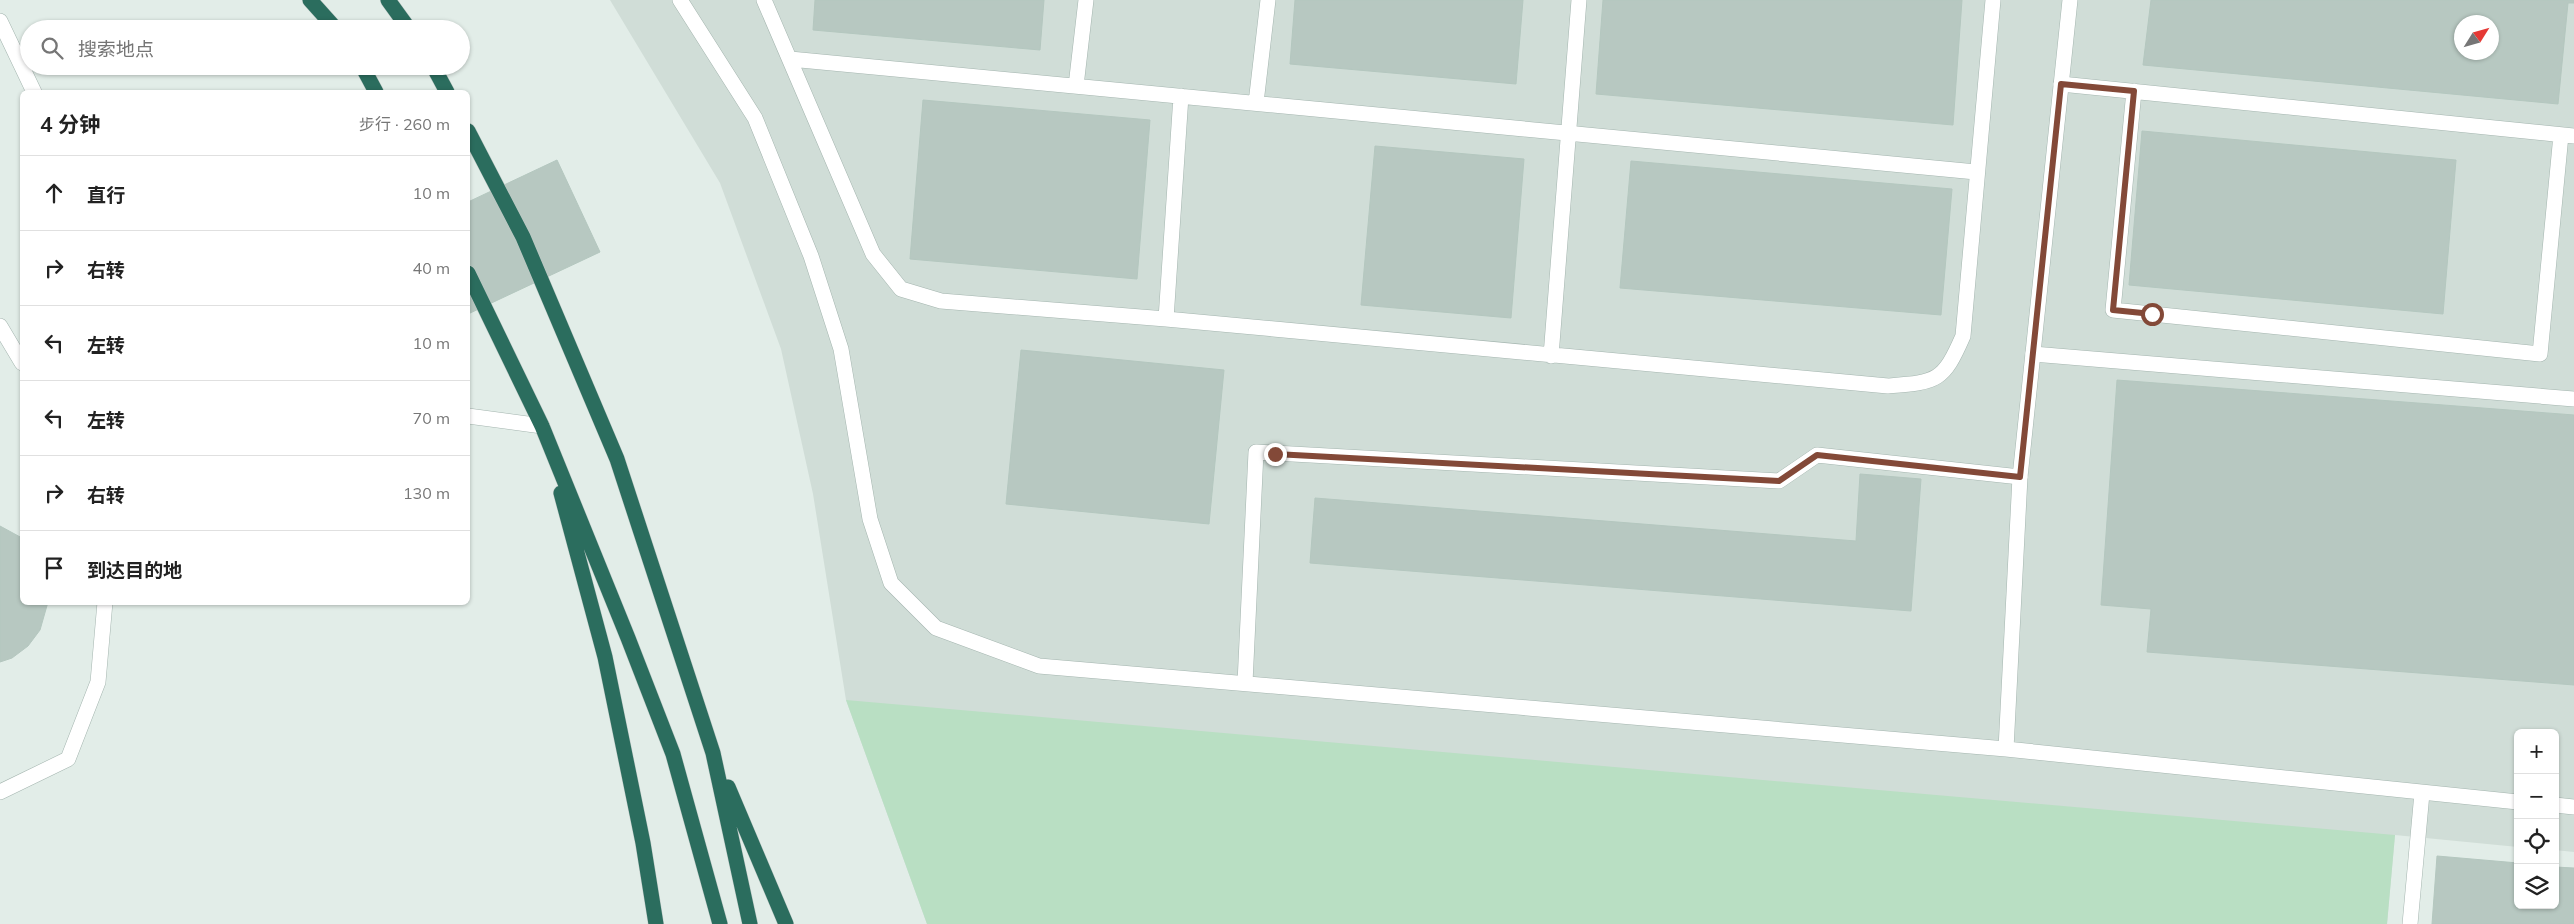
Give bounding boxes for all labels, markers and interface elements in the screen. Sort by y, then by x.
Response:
north arrow [2454,15,2499,60]
search box [20,20,470,75]
icon: search [38,34,66,62]
text: 搜索地点 [78,37,154,61]
text: 4 分钟 [40,111,100,137]
text: 步行 · 260 m [359,114,450,134]
icon: ahead [40,179,68,207]
text: 直行 [87,183,125,207]
text: 10 m [413,183,450,203]
icon: right [40,254,68,282]
text: 右转 [87,258,125,282]
text: 40 m [413,258,450,278]
route start [2141,303,2164,326]
icon: left [40,329,68,357]
text: 左转 [87,333,125,357]
text: 10 m [413,333,450,353]
icon: left [40,404,68,432]
text: 左转 [87,408,125,432]
text: 70 m [413,408,450,428]
route end [1264,443,1287,466]
icon: right [40,479,68,507]
text: 右转 [87,483,125,507]
text: 130 m [403,483,450,503]
icon: arrive [40,554,68,582]
text: 到达目的地 [87,558,182,582]
map controls [2514,729,2559,909]
button: + [2514,729,2559,774]
button: − [2514,774,2559,819]
button: locate [2514,819,2559,864]
button: layers [2514,864,2559,909]

